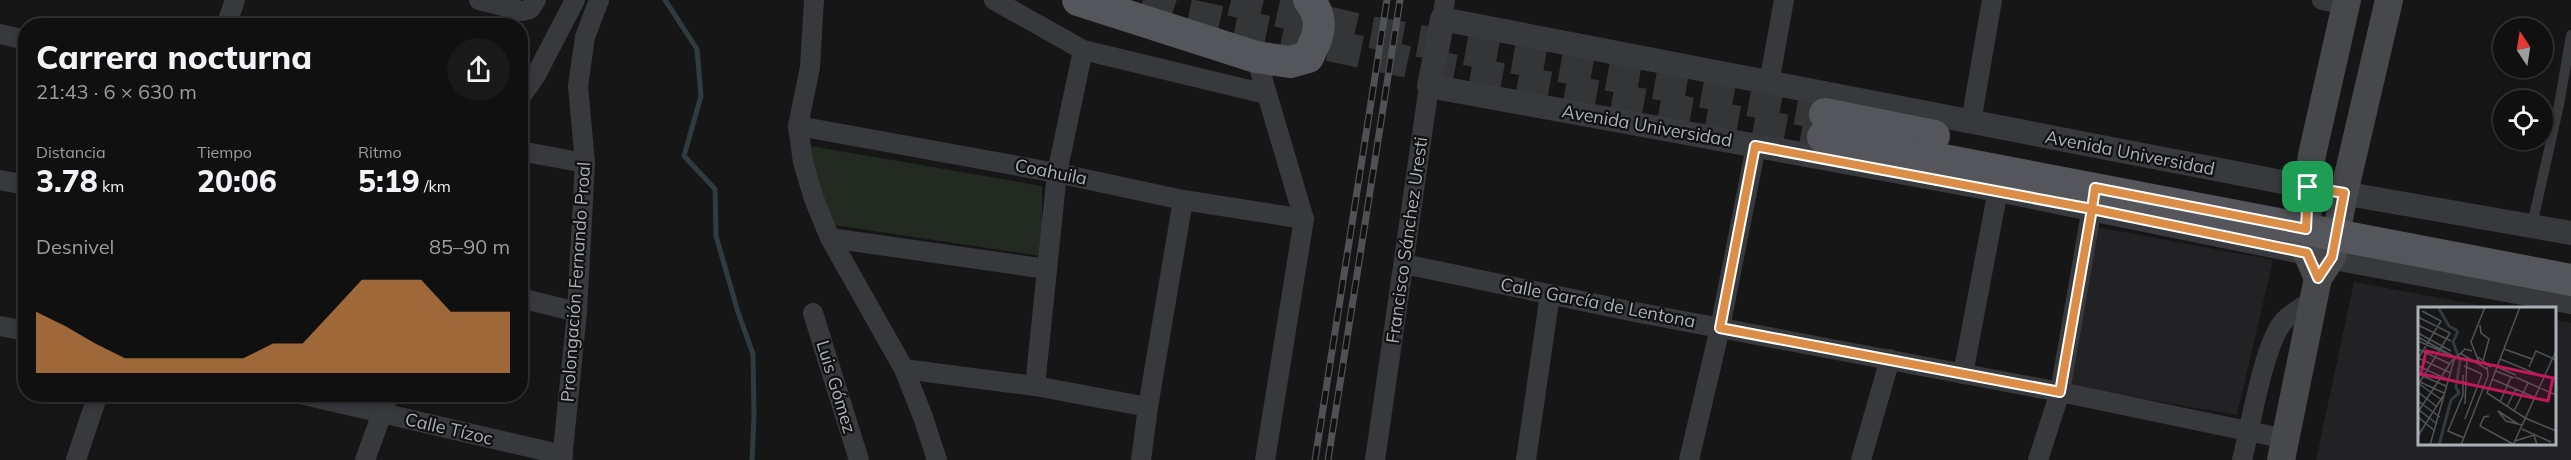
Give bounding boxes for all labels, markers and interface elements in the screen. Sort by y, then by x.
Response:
north arrow [2493,18,2553,78]
map controls [2493,18,2553,150]
text: Carrera nocturna [36,36,312,77]
button: share [447,38,510,101]
text: 21:43 · 6 × 630 m [36,79,197,104]
button: locate [2493,90,2553,150]
street label: Avenida Universidad [1560,99,1734,152]
street label: Avenida Universidad [2043,125,2217,180]
street label: Francisco Sánchez Uresti [1381,135,1432,345]
text: Distancia [36,142,106,162]
text: Tiempo [197,142,252,162]
text: Ritmo [358,142,402,162]
street label: Coahuila [1013,153,1089,190]
street label: Prolongación Fernando Proal [556,161,595,403]
pin [2282,161,2333,212]
text: 3.78 [36,162,98,200]
text: 20:06 [197,162,277,200]
text: 5:19 [358,162,420,200]
icon: arrive [2291,170,2324,203]
text: km [98,176,124,196]
text: /km [420,176,451,196]
text: Desnivel [36,234,114,259]
text: 85–90 m [429,234,510,259]
street label: Calle García de Lentona [1499,272,1698,333]
inset map [2418,307,2556,445]
street label: Luis Gómez [811,337,862,436]
street label: Calle Tízoc [403,407,495,450]

